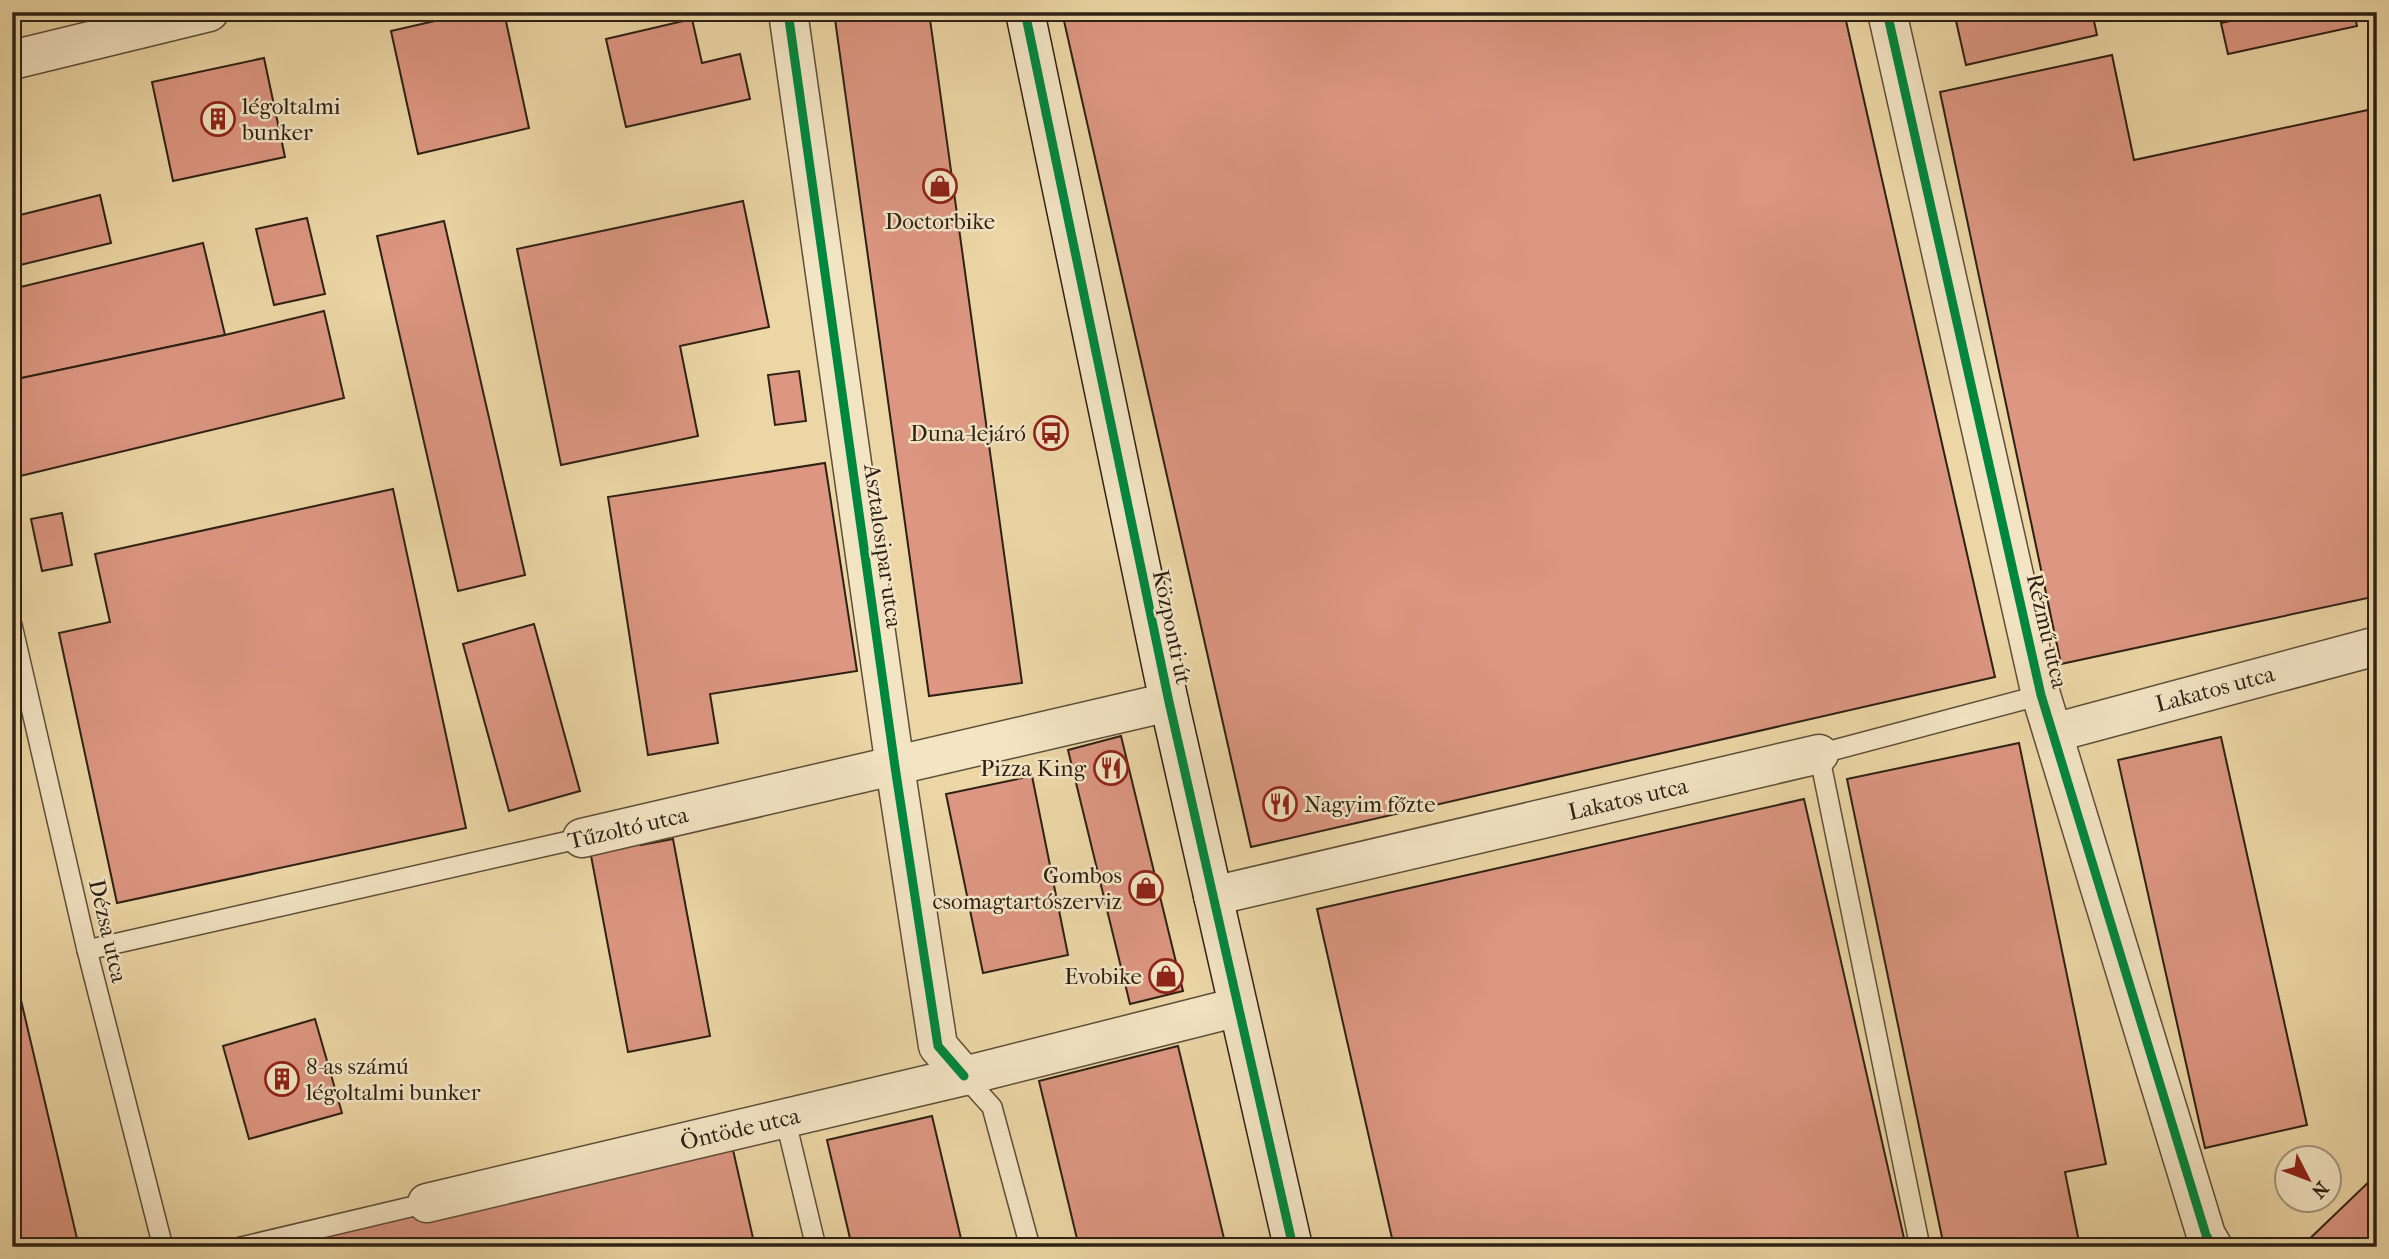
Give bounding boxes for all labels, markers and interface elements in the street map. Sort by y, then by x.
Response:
place label: légoltalmi bunker [241,93,341,146]
building icon: légoltalmi bunker [199,100,237,138]
shop icon: Doctorbike [921,167,959,205]
place label: Doctorbike [885,208,995,235]
bus stop icon: Duna-lejáró [1032,414,1070,452]
place label: Duna-lejáró [910,420,1026,447]
street label: Asztalosipar utca [858,461,908,630]
street label: Központi út [1147,567,1197,687]
street label: Rézmű utca [2021,571,2073,691]
street label: Lakatos utca [2152,660,2278,718]
restaurant icon: Pizza King [1092,749,1130,787]
place label: Pizza King [980,755,1087,782]
street label: Lakatos utca [1565,772,1691,826]
restaurant icon: Nagyim főzte [1261,785,1299,823]
place label: Nagyim főzte [1304,791,1436,818]
street label: Tűzoltó utca [565,801,691,855]
place label: Gombos csomagtartószerviz [932,862,1122,915]
shop icon: Gombos csomagtartószerviz [1127,869,1165,907]
street label: Dézsa utca [83,877,133,986]
shop icon: Evobike [1147,957,1185,995]
place label: Evobike [1064,963,1142,990]
place label: 8-as számú légoltalmi bunker [305,1053,481,1106]
building icon: 8-as számú légoltalmi bunker [263,1060,301,1098]
street label: Öntöde utca [678,1102,803,1156]
north arrow [2274,1144,2344,1214]
text: N [2307,1177,2333,1203]

